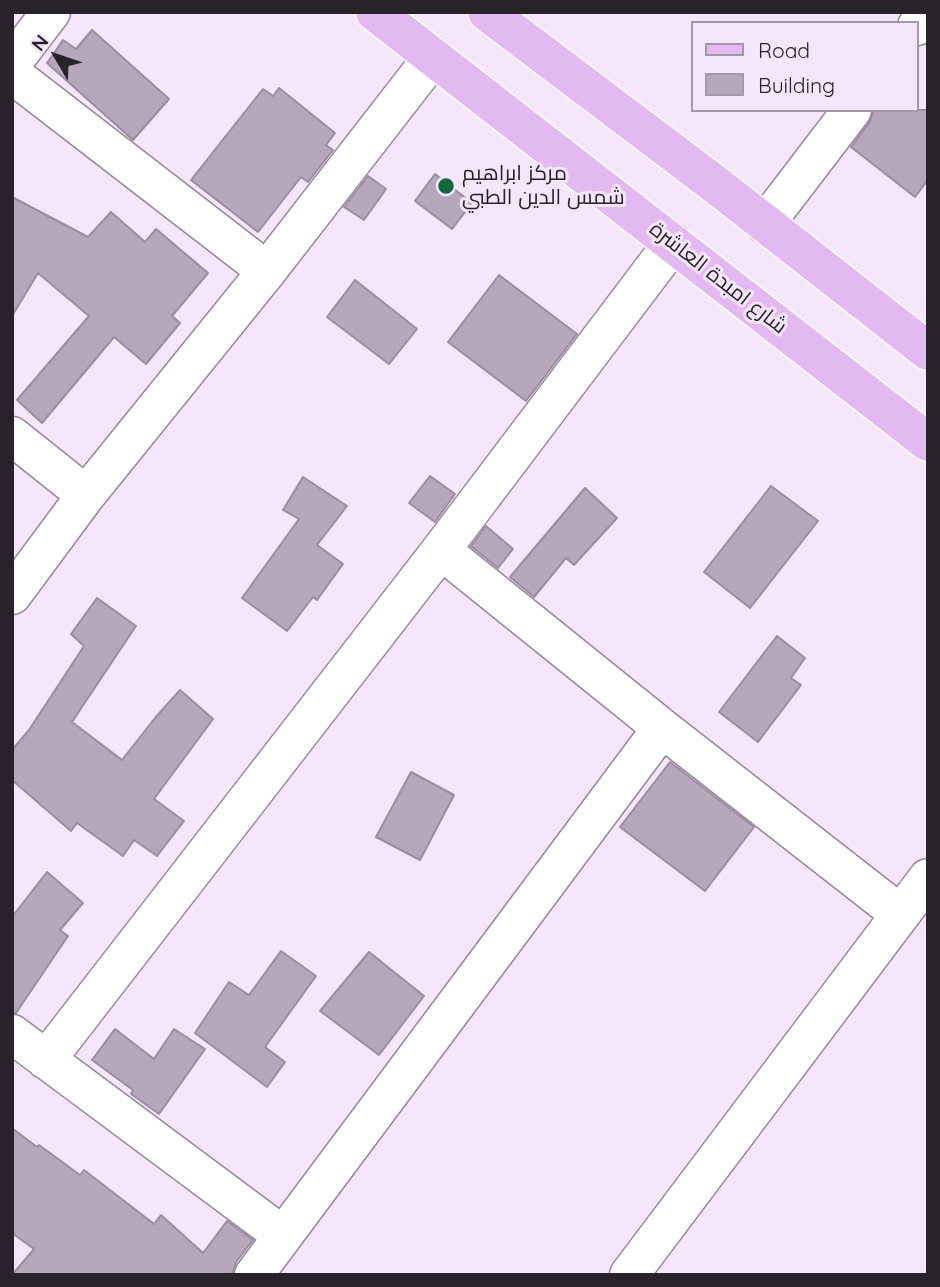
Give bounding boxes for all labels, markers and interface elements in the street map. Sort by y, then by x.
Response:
north arrow [21,21,91,91]
legend [692,21,919,112]
text: N [26,30,53,56]
text: Road [758,37,810,63]
text: Building [758,72,835,98]
place label: مركز ابراهيم شمس الدين الطبي [462,161,625,211]
marker: مركز ابراهيم شمس الدين الطبي [436,176,456,196]
street label: شارع امبدة العاشرة [644,217,792,339]

